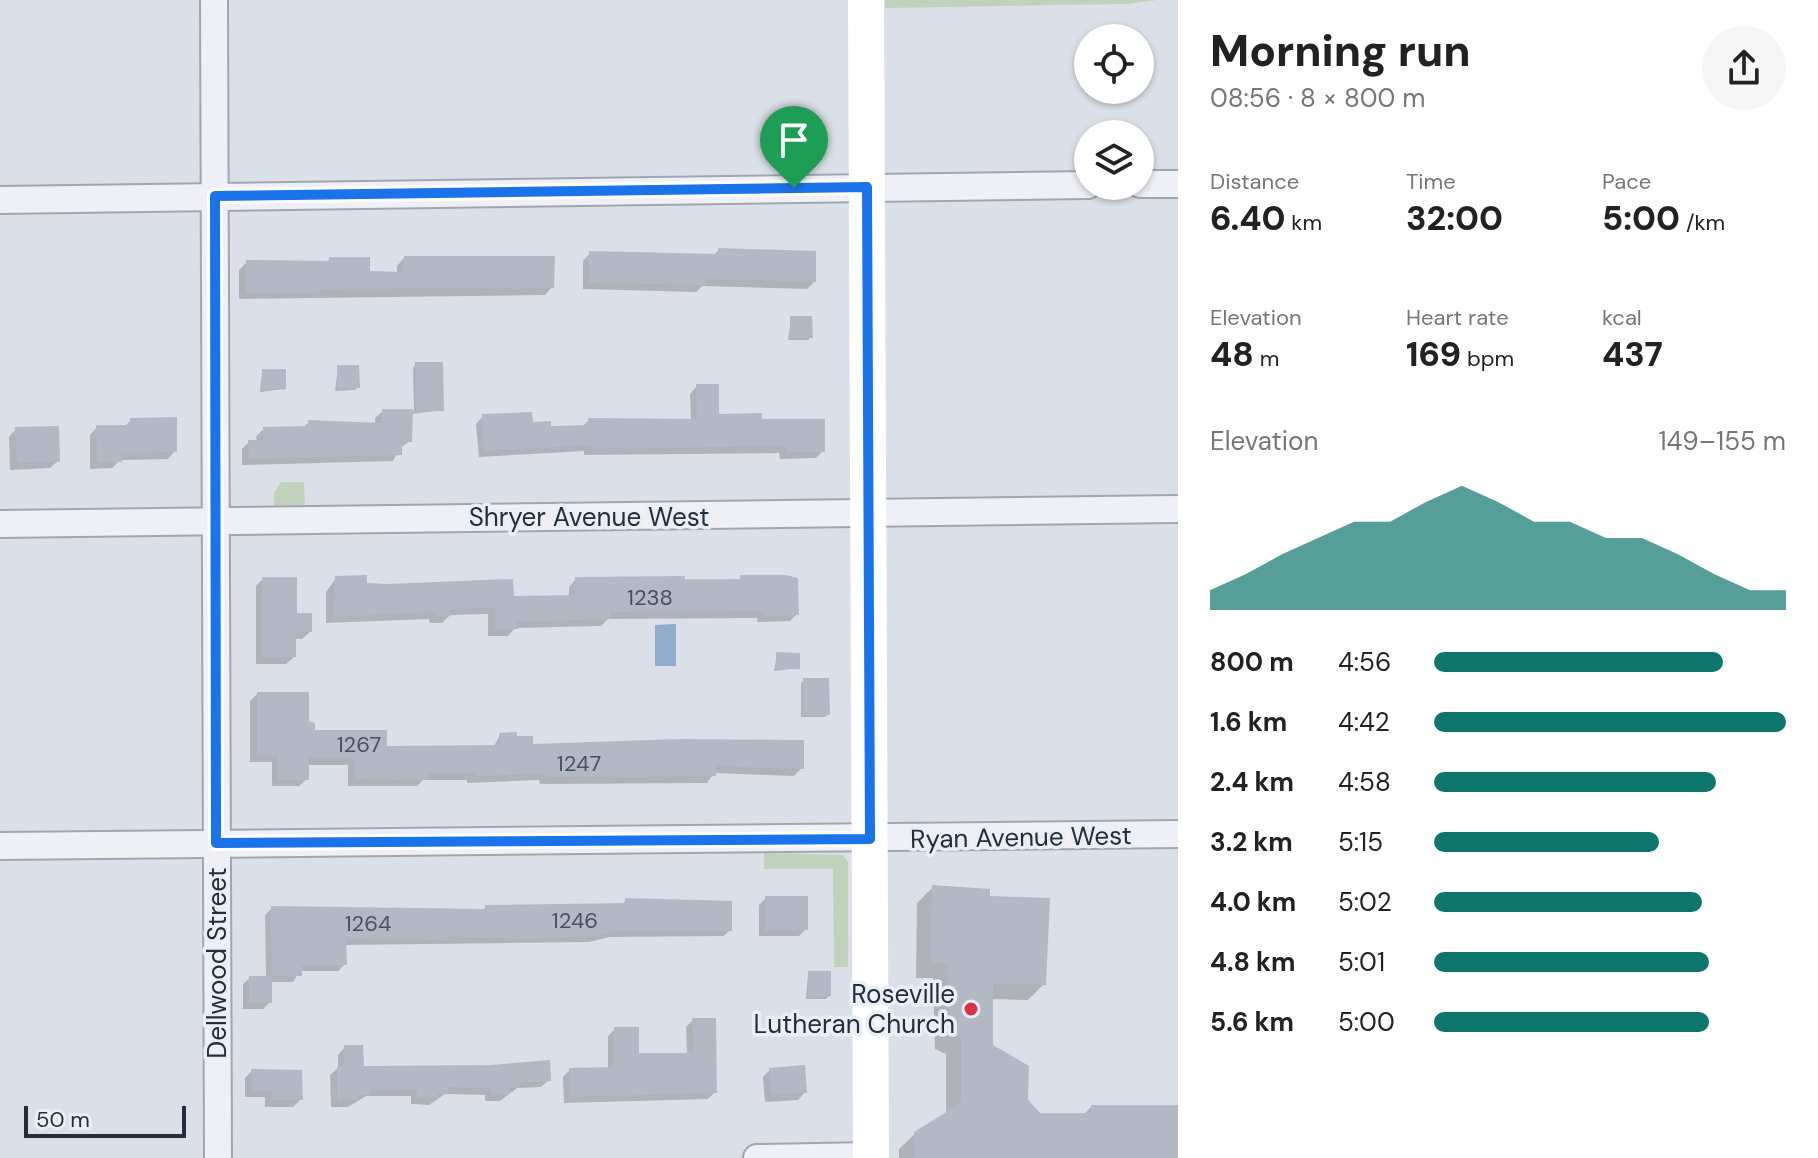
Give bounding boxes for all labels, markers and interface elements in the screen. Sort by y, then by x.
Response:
text: Morning run [1210,22,1471,80]
map controls [1074,24,1154,200]
button: locate [1074,24,1154,104]
button: share [1702,26,1786,110]
text: 08:56 · 8 × 800 m [1210,81,1425,115]
pin [760,106,828,188]
icon: arrive [772,118,816,162]
button: layers [1074,120,1154,200]
text: Distance [1210,167,1299,196]
text: Time [1406,167,1456,196]
text: Pace [1602,167,1651,196]
text: 6.40 [1210,196,1286,241]
text: 32:00 [1406,196,1503,241]
text: 5:00 [1602,196,1680,241]
text: km [1286,208,1322,237]
text: /km [1680,208,1725,237]
text: Elevation [1210,303,1302,332]
text: Heart rate [1406,303,1509,332]
text: kcal [1602,303,1642,332]
text: 48 [1210,332,1254,377]
text: 169 [1406,332,1461,377]
text: 437 [1602,332,1663,377]
text: m [1254,344,1279,373]
text: bpm [1461,344,1514,373]
text: Elevation [1210,424,1318,458]
text: 149–155 m [1658,424,1786,458]
street label: Shryer Avenue West [469,500,709,534]
house number: 1238 [627,583,673,612]
text: 800 m [1210,645,1294,679]
text: 4:56 [1338,645,1391,679]
text: 1.6 km [1210,705,1287,739]
text: 4:42 [1338,705,1390,739]
house number: 1267 [337,730,381,759]
house number: 1247 [557,749,601,778]
text: 2.4 km [1210,765,1294,799]
text: 4:58 [1338,765,1391,799]
street label: Ryan Avenue West [910,818,1132,856]
text: 3.2 km [1210,825,1293,859]
text: 5:15 [1338,825,1383,859]
street label: Dellwood Street [200,867,234,1059]
text: 4.0 km [1210,885,1296,919]
text: 5:02 [1338,885,1392,919]
house number: 1246 [552,906,598,935]
house number: 1264 [345,909,391,938]
text: 4.8 km [1210,945,1296,979]
text: 5:01 [1338,945,1385,979]
place label: Roseville Lutheran Church [753,977,955,1041]
marker: Roseville Lutheran Church [962,1000,980,1018]
text: 5.6 km [1210,1005,1294,1039]
text: 5:00 [1338,1005,1395,1039]
scale bar [24,1102,186,1138]
text: 50 m [36,1105,90,1134]

